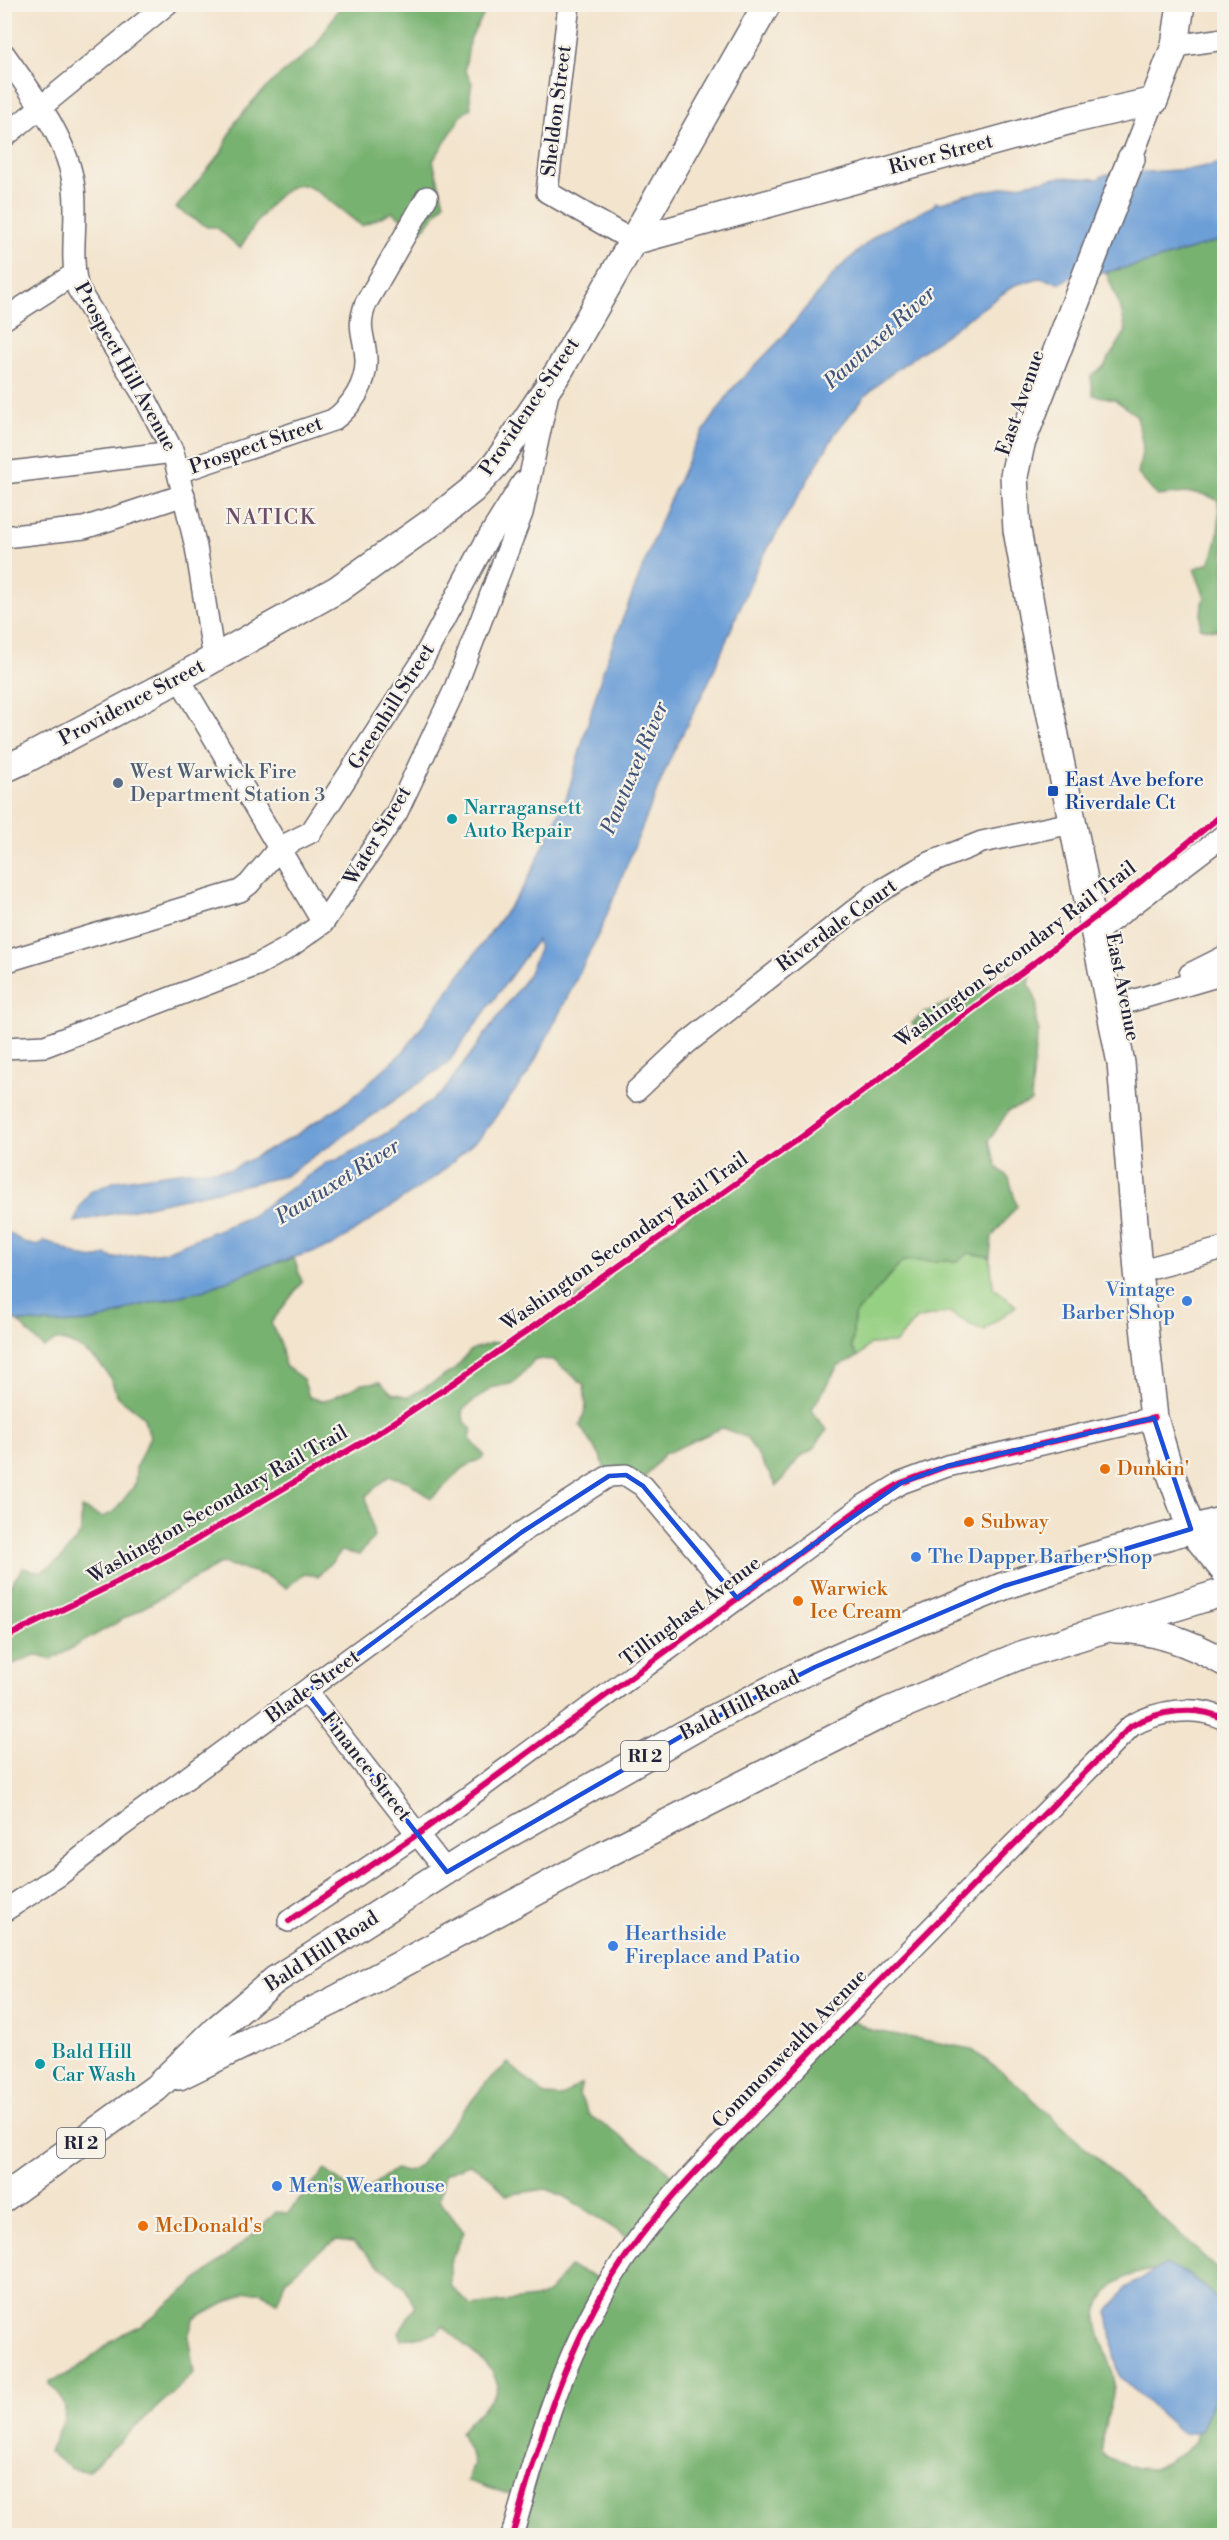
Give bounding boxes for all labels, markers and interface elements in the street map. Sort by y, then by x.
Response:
street label: Sheldon Street [537,44,577,178]
street label: River Street [886,129,996,181]
street label: Prospect Hill Avenue [68,278,182,456]
water label: Pawtuxet River [818,280,942,396]
street label: Providence Street [474,333,586,481]
street label: East Avenue [991,347,1051,459]
street label: Prospect Street [186,411,326,481]
district label: NATICK [225,505,317,531]
street label: Greenhill Street [343,639,441,775]
street label: Providence Street [55,654,209,752]
water label: Pawtuxet River [595,697,675,839]
place label: West Warwick Fire Department Station 3 [129,760,325,808]
place label: East Ave before Riverdale Ct [1065,768,1204,816]
marker: West Warwick Fire Department Station 3 [111,776,125,790]
street label: Water Street [338,782,417,891]
marker: East Ave before Riverdale Ct [1046,784,1060,798]
place label: Narragansett Auto Repair [463,796,582,844]
marker: Narragansett Auto Repair [445,812,459,826]
street label: Washington Secondary Rail Trail [890,856,1142,1055]
street label: Riverdale Court [772,874,902,978]
street label: East Avenue [1099,931,1145,1043]
water label: Pawtuxet River [270,1133,406,1231]
street label: Washington Secondary Rail Trail [496,1147,753,1338]
place label: Vintage Barber Shop [1061,1278,1175,1326]
marker: Vintage Barber Shop [1180,1294,1194,1308]
street label: Washington Secondary Rail Trail [83,1420,352,1590]
place label: Dunkin' [1117,1457,1189,1482]
marker: Dunkin' [1098,1462,1112,1476]
place label: Subway [981,1510,1049,1535]
marker: Subway [962,1515,976,1529]
place label: The Dapper Barber Shop [928,1545,1153,1570]
marker: The Dapper Barber Shop [909,1550,923,1564]
street label: Tillinghast Avenue [616,1551,766,1673]
place label: Warwick Ice Cream [809,1577,902,1625]
marker: Warwick Ice Cream [791,1594,805,1608]
street label: Blade Street [260,1645,365,1730]
street label: Bald Hill Road [675,1665,804,1747]
street label: Finance Street [315,1707,417,1827]
road number: RI 2 [621,1741,669,1771]
street label: Bald Hill Road [260,1906,384,1999]
place label: Hearthside Fireplace and Patio [625,1922,800,1970]
marker: Hearthside Fireplace and Patio [606,1939,620,1953]
street label: Commonwealth Avenue [707,1964,873,2134]
place label: Bald Hill Car Wash [51,2040,136,2088]
marker: Bald Hill Car Wash [33,2057,47,2071]
road number: RI 2 [57,2128,105,2158]
place label: Men's Wearhouse [289,2174,445,2199]
marker: Men's Wearhouse [270,2179,284,2193]
place label: McDonald's [155,2214,262,2239]
marker: McDonald's [136,2219,150,2233]

